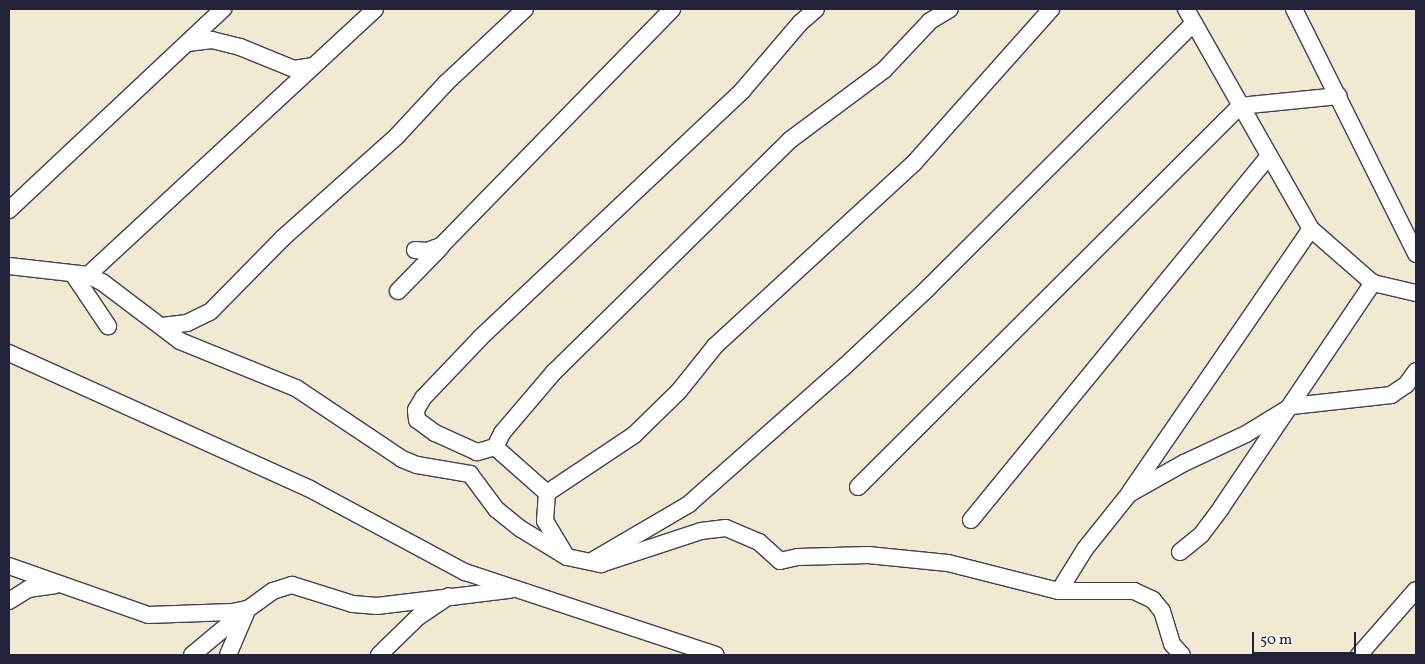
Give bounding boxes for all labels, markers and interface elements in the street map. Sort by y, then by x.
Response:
scale bar [1255,622,1359,654]
text: 50 m [1260,630,1292,651]

